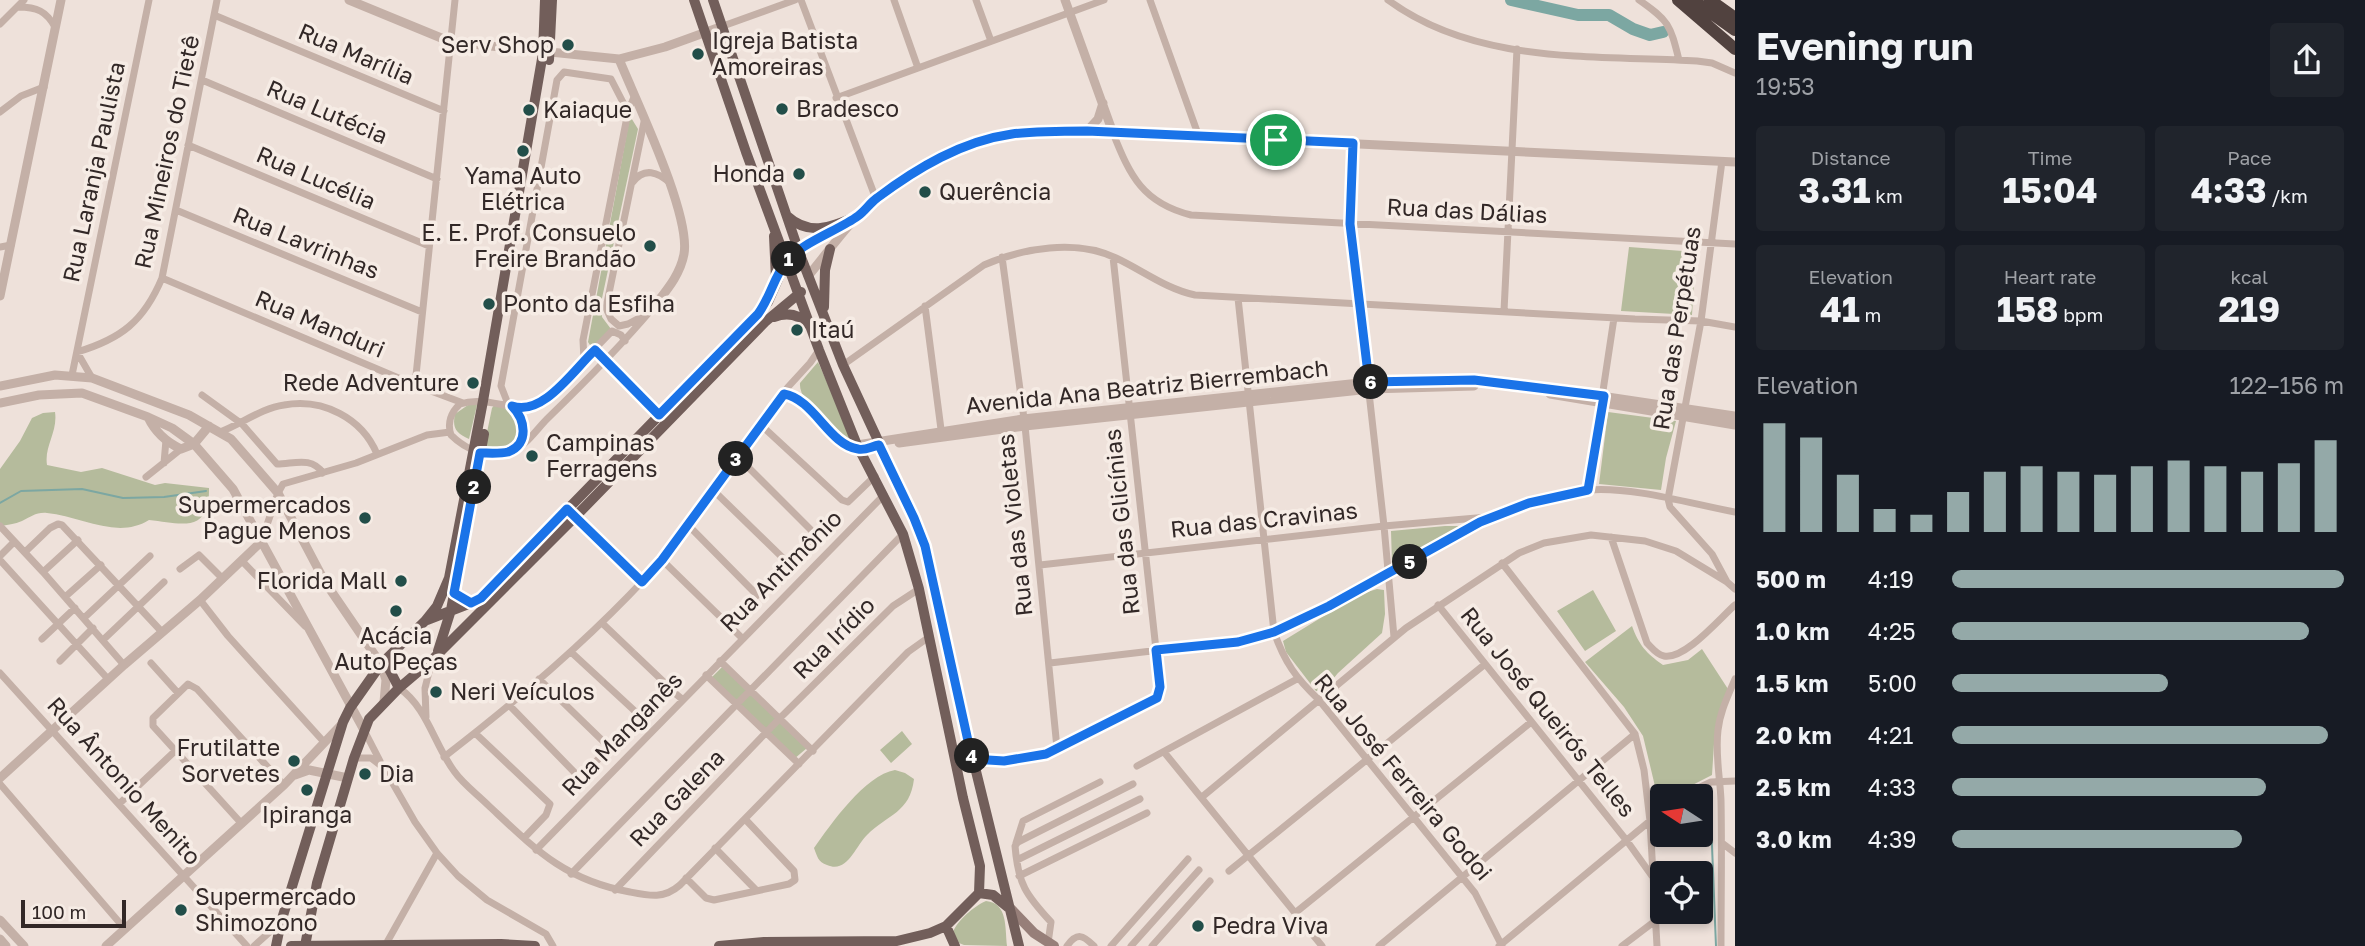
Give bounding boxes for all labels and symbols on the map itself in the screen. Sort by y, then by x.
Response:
street label: Rua Marília [294,16,418,90]
place label: Igreja Batista Amoreiras [712,26,858,80]
place label: Serv Shop [441,30,554,58]
street label: Rua Mineiros do Tietê [128,33,204,271]
marker: Serv Shop [560,37,576,53]
marker: Igreja Batista Amoreiras [690,46,706,62]
street label: Rua Laranja Paulista [56,59,130,285]
street label: Rua Lutécia [263,73,392,149]
place label: Bradesco [796,94,899,122]
place label: Kaiaque [543,95,632,123]
marker: Bradesco [774,101,790,117]
marker: Kaiaque [521,102,537,118]
pin [1246,110,1306,170]
street label: Rua Lucélia [253,139,380,215]
marker: Yama Auto Elétrica [515,143,531,159]
place label: Honda [712,159,785,187]
place label: Yama Auto Elétrica [465,161,581,215]
marker: Honda [791,166,807,182]
place label: Querência [939,177,1051,205]
marker: Querência [917,184,933,200]
street label: Rua das Dálias [1386,192,1548,228]
street label: Rua Lavrinhas [229,200,384,284]
place label: E. E. Prof. Consuelo Freire Brandão [421,218,636,272]
street label: Rua das Perpétuas [1646,224,1706,432]
marker: E. E. Prof. Consuelo Freire Brandão [642,238,658,254]
pin: 1 [772,242,806,276]
street label: Rua Manduri [251,283,389,363]
place label: Ponto da Esfiha [503,289,675,317]
marker: Ponto da Esfiha [481,296,497,312]
place label: Itaú [811,315,854,343]
marker: Itaú [789,322,805,338]
street label: Avenida Ana Beatriz Bierrembach [964,353,1330,419]
pin: 6 [1354,364,1388,400]
place label: Rede Adventure [283,368,459,396]
marker: Rede Adventure [465,375,481,391]
place label: Campinas Ferragens [546,428,657,482]
street label: Rua das Glicínias [1097,428,1145,616]
street label: Rua das Violetas [991,433,1038,618]
pin: 3 [718,442,754,476]
marker: Campinas Ferragens [524,448,540,464]
pin: 2 [456,470,491,504]
place label: Supermercados Pague Menos [178,490,351,544]
street label: Rua das Cravinas [1169,495,1359,543]
street label: Rua Antimônio [714,504,847,637]
marker: Supermercados Pague Menos [357,510,373,526]
pin: 5 [1392,544,1428,580]
place label: Florida Mall [257,566,387,594]
marker: Florida Mall [393,573,409,589]
street label: Rua Irídio [787,591,880,684]
street label: Rua José Queirós Telles [1455,601,1642,822]
marker: Acácia Auto Peças [388,603,404,619]
place label: Acácia Auto Peças [334,621,458,675]
street label: Rua Manganês [555,665,687,801]
street label: Rua José Ferreira Godoi [1309,667,1498,885]
place label: Neri Veículos [450,677,595,705]
marker: Neri Veículos [428,684,444,700]
street label: Rua Ântonio Menito [42,691,208,870]
place label: Frutilatte Sorvetes [176,733,280,787]
pin: 4 [954,738,990,774]
street label: Rua Galena [623,743,730,852]
marker: Frutilatte Sorvetes [286,753,302,769]
place label: Dia [379,759,414,787]
marker: Dia [357,766,373,782]
marker: Ipiranga [299,782,315,798]
north arrow [1650,784,1713,847]
place label: Ipiranga [262,800,352,828]
place label: Supermercado Shimozono [195,882,356,936]
scale bar [21,897,126,929]
marker: Supermercado Shimozono [173,902,189,918]
place label: Pedra Viva [1212,911,1329,939]
marker: Pedra Viva [1190,918,1206,934]

